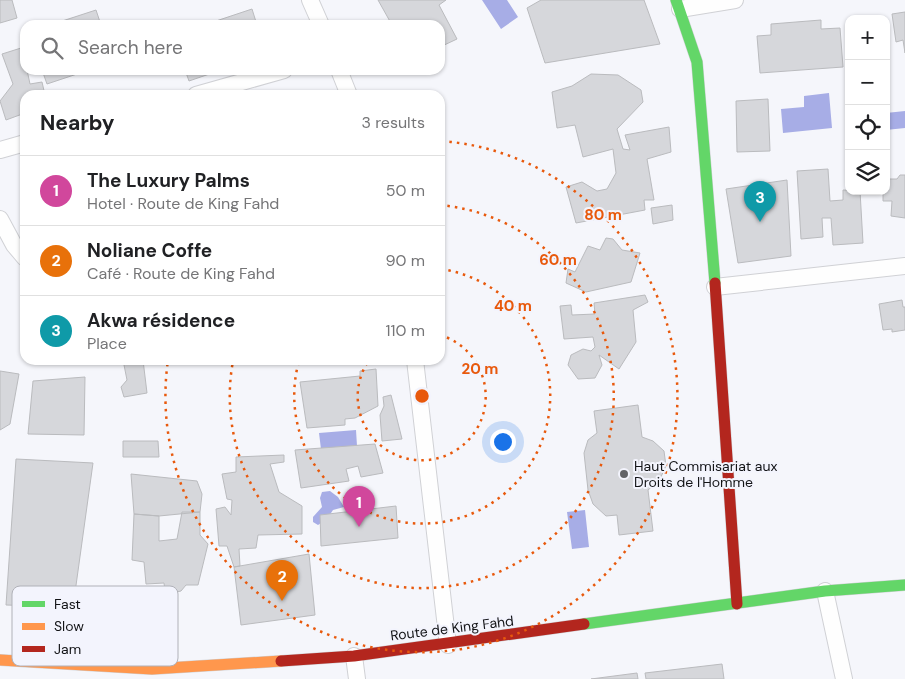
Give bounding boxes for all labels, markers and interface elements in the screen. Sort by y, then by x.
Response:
map controls [845,15,890,195]
button: + [845,15,890,60]
search box [20,20,445,75]
icon: search [38,34,66,62]
text: Search here [78,35,183,60]
button: − [845,60,890,105]
button: locate [845,105,890,150]
text: Nearby [40,109,114,137]
text: 3 results [362,112,425,133]
button: layers [845,150,890,195]
text: The Luxury Palms [87,168,250,193]
text: 1 [53,180,59,201]
text: 50 m [386,180,425,201]
pin: 3 [744,181,776,222]
text: Hotel · Route de King Fahd [87,193,279,214]
text: 80 m [584,205,622,225]
text: Noliane Coffe [87,238,212,263]
text: 2 [51,250,61,271]
text: 90 m [385,250,425,271]
text: 60 m [539,250,577,270]
text: Café · Route de King Fahd [87,263,275,284]
text: 40 m [494,296,532,316]
text: Akwa résidence [87,308,235,333]
text: 3 [51,320,61,341]
text: 110 m [386,320,425,341]
text: Place [87,333,127,354]
text: 20 m [462,359,498,379]
centre of rings [413,387,431,405]
your location [490,429,516,455]
place label: Haut Commisariat aux Droits de l'Homme [634,457,777,491]
marker: Haut Commisariat aux Droits de l'Homme [618,468,630,480]
pin: 1 [343,486,375,527]
pin: 2 [266,560,298,601]
legend [12,586,178,666]
text: Fast [54,595,81,613]
street label: Route de King Fahd [389,611,515,645]
text: Slow [54,617,84,635]
text: Jam [54,640,81,658]

